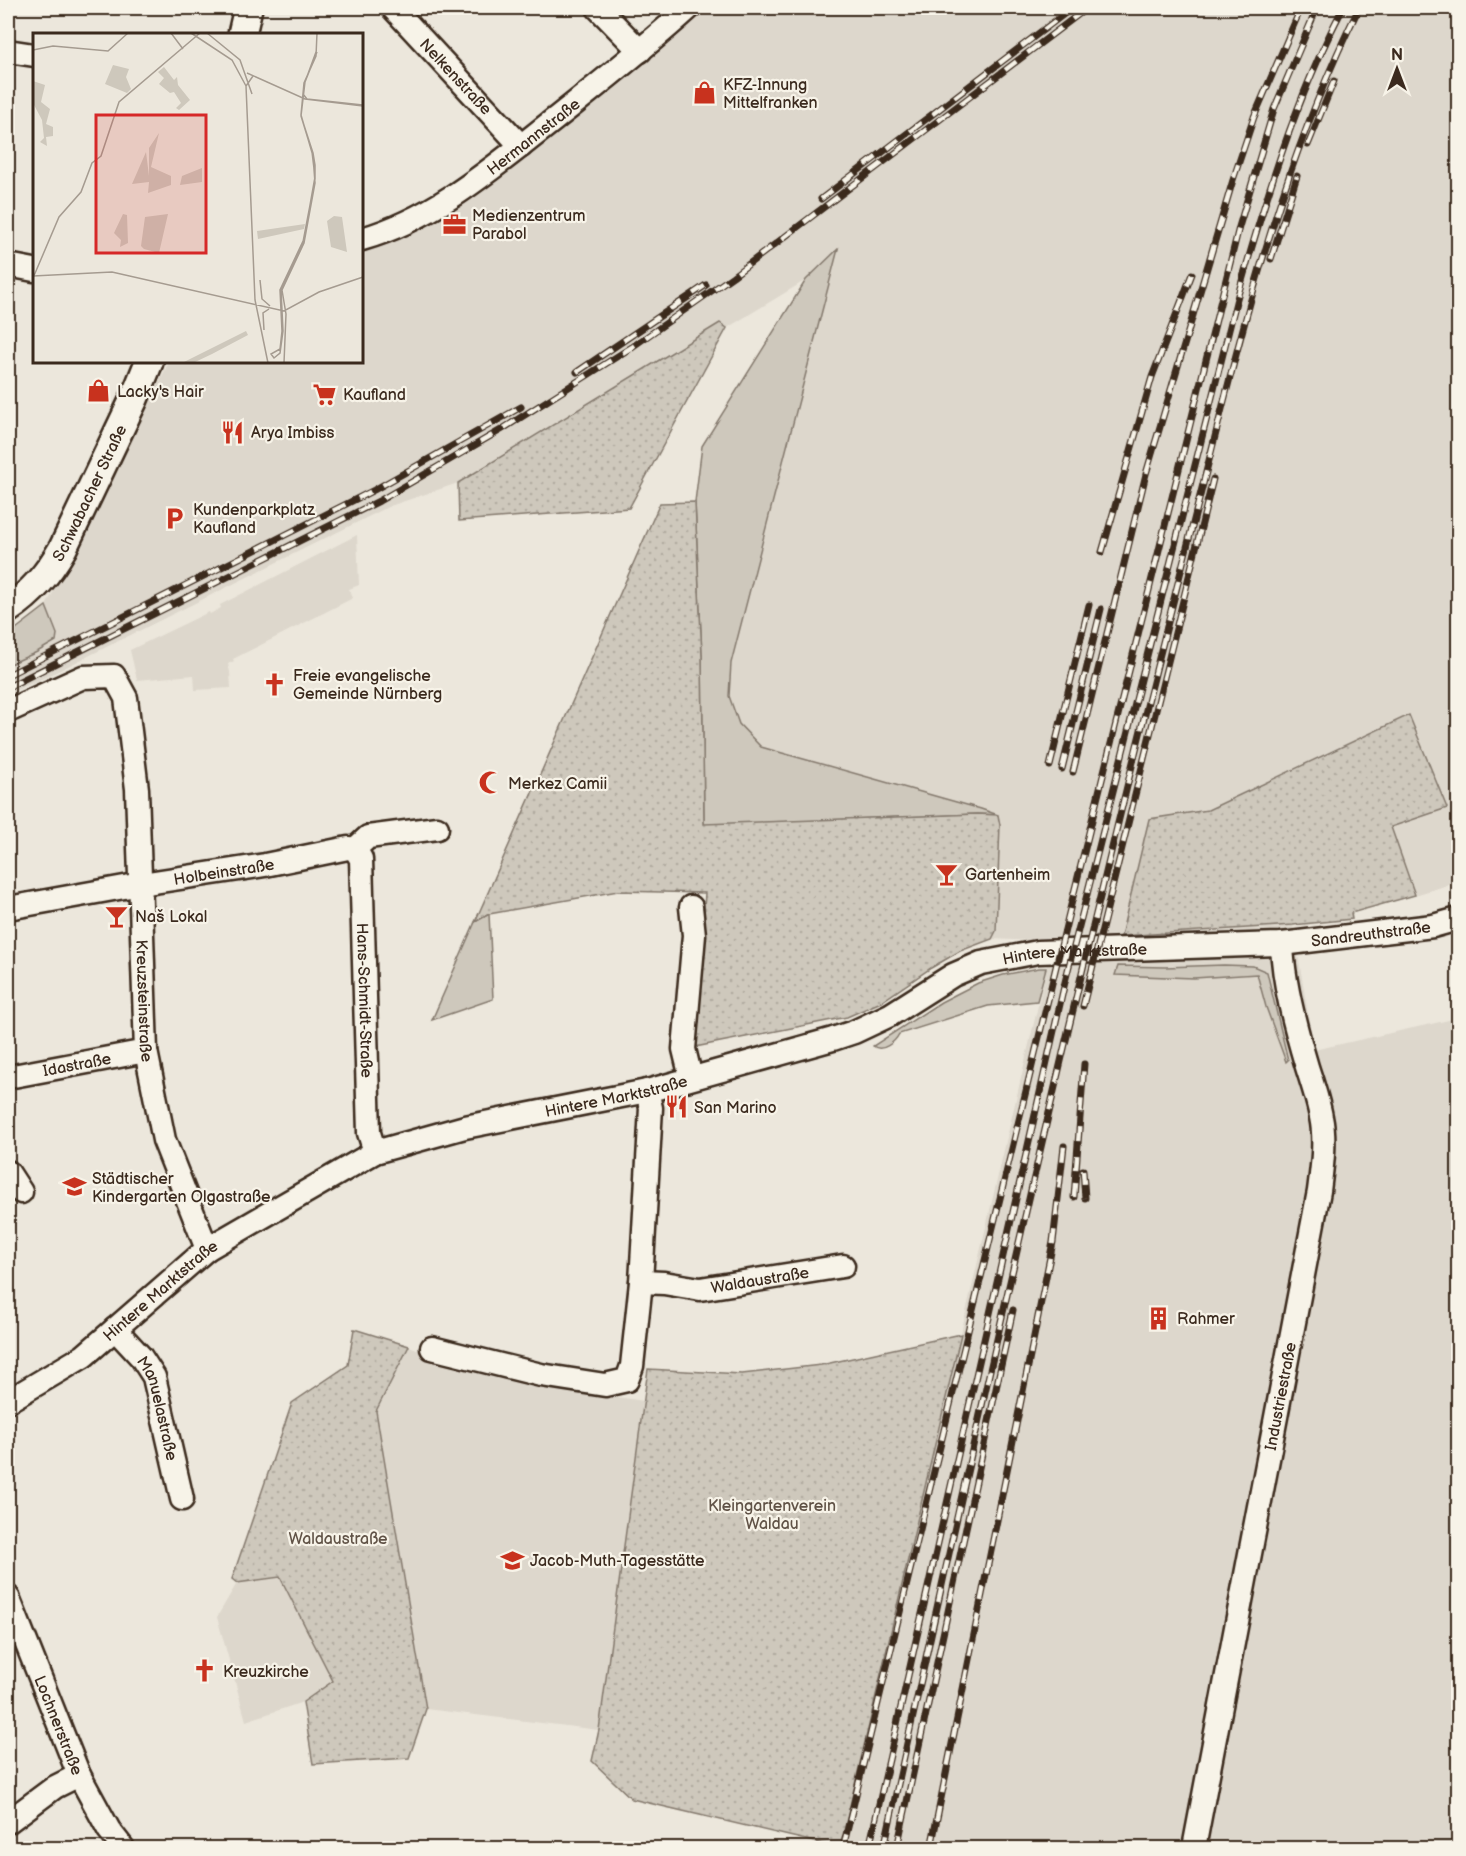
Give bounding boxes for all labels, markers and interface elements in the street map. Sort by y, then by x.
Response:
inset map [33,33,363,363]
street label: Nelkenstraße [415,35,495,120]
north arrow [1367,39,1427,99]
text: N [1391,46,1403,65]
place label: KFZ-Innung Mittelfranken [723,76,818,113]
shop icon: KFZ-Innung Mittelfranken [692,80,718,106]
street label: Hermannstraße [484,95,585,180]
place label: Medienzentrum Parabol [472,207,585,244]
office icon: Medienzentrum Parabol [441,211,467,237]
shop icon: Lacky's Hair [86,378,112,404]
supermarket icon: Kaufland [312,381,338,407]
place label: Lacky's Hair [117,383,204,402]
place label: Kaufland [343,386,406,405]
restaurant icon: Arya Imbiss [220,419,246,445]
street label: Schwabacher Straße [49,422,131,565]
place label: Arya Imbiss [251,424,335,443]
place label: Kundenparkplatz Kaufland [193,501,315,538]
parking icon: Kundenparkplatz Kaufland [162,505,188,531]
place label: Freie evangelische Gemeinde Nürnberg [293,667,442,704]
church icon: Freie evangelische Gemeinde Nürnberg [262,671,288,697]
mosque icon: Merkez Camii [477,770,503,796]
place label: Merkez Camii [508,775,607,794]
street label: Holbeinstraße [173,855,277,890]
bar icon: Gartenheim [934,861,960,887]
place label: Gartenheim [965,866,1050,885]
bar icon: Naš Lokal [104,903,130,929]
place label: Naš Lokal [135,908,207,927]
street label: Sandreuthstraße [1310,918,1432,951]
street label: Hans-Schmidt-Straße [352,922,375,1079]
street label: Kreuzsteinstraße [131,939,156,1064]
street label: Hintere Marktstraße [1001,940,1148,970]
street label: Idastraße [41,1050,113,1081]
street label: Hintere Marktstraße [544,1072,690,1122]
restaurant icon: San Marino [663,1094,689,1120]
place label: San Marino [694,1099,777,1118]
place label: Städtischer Kindergarten Olgastraße [92,1170,271,1207]
school or university icon: Städtischer Kindergarten Olgastraße [61,1174,87,1200]
street label: Hintere Marktstraße [100,1237,222,1346]
street label: Waldaustraße [709,1264,811,1298]
building icon: Rahmer [1146,1305,1172,1331]
place label: Rahmer [1177,1310,1235,1329]
street label: Industriestraße [1262,1340,1301,1452]
street label: Manuelastraße [132,1353,181,1463]
park label: Kleingartenverein Waldau [708,1497,836,1534]
park label: Waldaustraße [288,1530,388,1549]
school or university icon: Jacob-Muth-Tagesstätte [499,1547,525,1573]
place label: Jacob-Muth-Tagesstätte [530,1552,705,1571]
church icon: Kreuzkirche [192,1658,218,1684]
place label: Kreuzkirche [223,1663,309,1682]
street label: Lochnerstraße [29,1673,86,1779]

